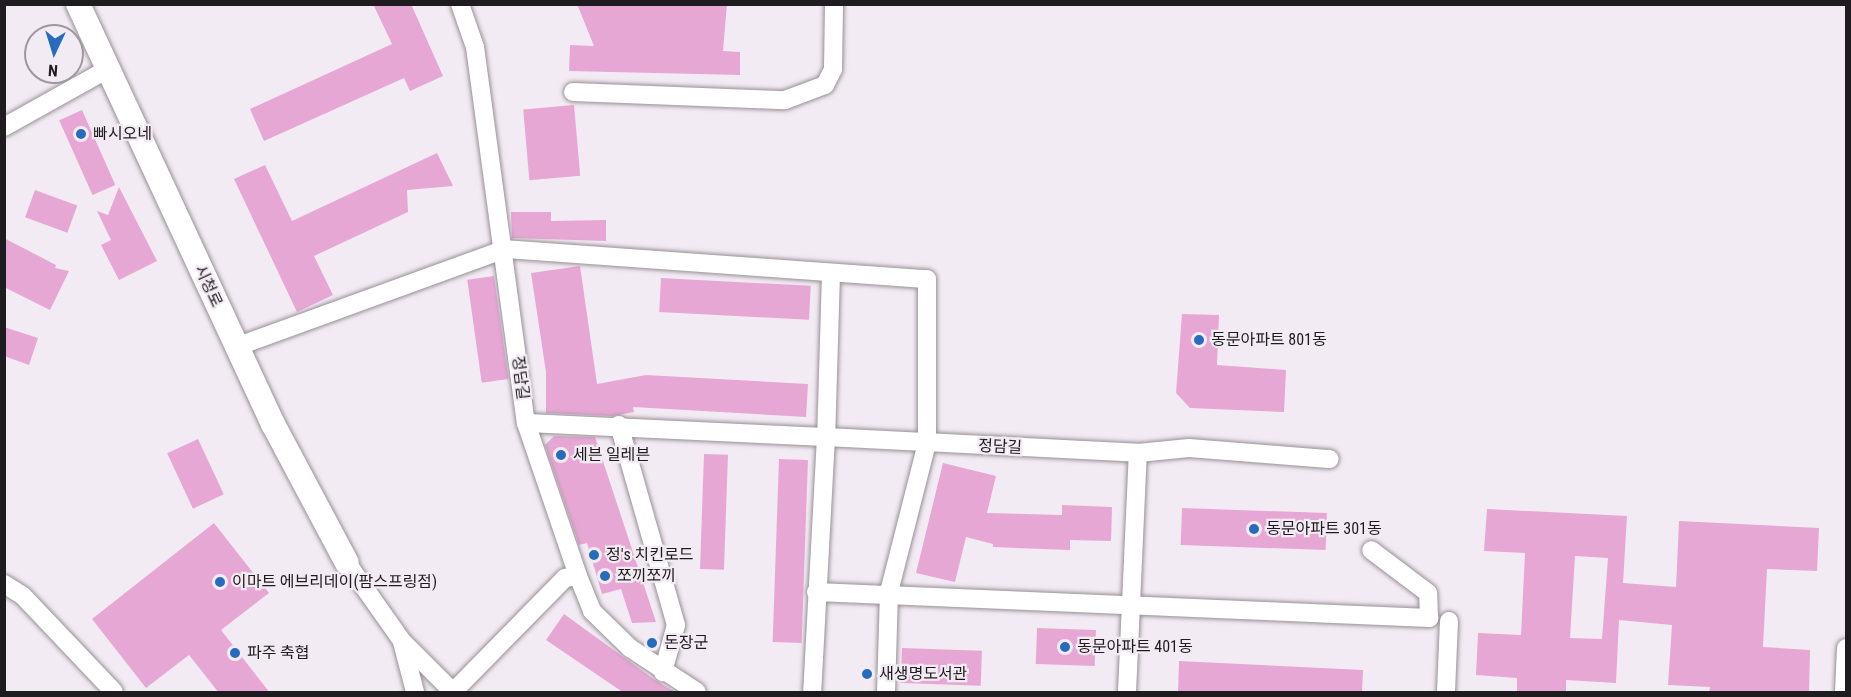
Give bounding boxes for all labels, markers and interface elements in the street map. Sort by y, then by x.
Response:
north arrow [24,24,84,84]
text: N [47,61,58,80]
place label: 빠시오네 [93,124,152,144]
marker: 빠시오네 [74,127,88,141]
street label: 시청로 [190,262,226,310]
place label: 동문아파트 801동 [1211,330,1327,350]
marker: 동문아파트 801동 [1192,333,1206,347]
street label: 정담길 [508,355,532,401]
street label: 정담길 [977,436,1023,458]
place label: 세븐 일레븐 [573,445,650,465]
marker: 세븐 일레븐 [554,448,568,462]
place label: 동문아파트 301동 [1266,519,1382,539]
marker: 동문아파트 301동 [1247,522,1261,536]
place label: 정's 치킨로드 [606,545,693,565]
marker: 정's 치킨로드 [587,548,601,562]
place label: 쪼끼쪼끼 [617,566,676,586]
marker: 쪼끼쪼끼 [598,569,612,583]
place label: 이마트 에브리데이(팜스프링점) [232,572,437,592]
marker: 이마트 에브리데이(팜스프링점) [213,575,227,589]
place label: 돈장군 [664,633,708,653]
marker: 돈장군 [645,636,659,650]
place label: 동문아파트 401동 [1077,637,1193,657]
marker: 동문아파트 401동 [1058,640,1072,654]
place label: 파주 축협 [247,643,310,663]
marker: 파주 축협 [228,646,242,660]
place label: 새생명도서관 [879,664,967,684]
marker: 새생명도서관 [860,667,874,681]

